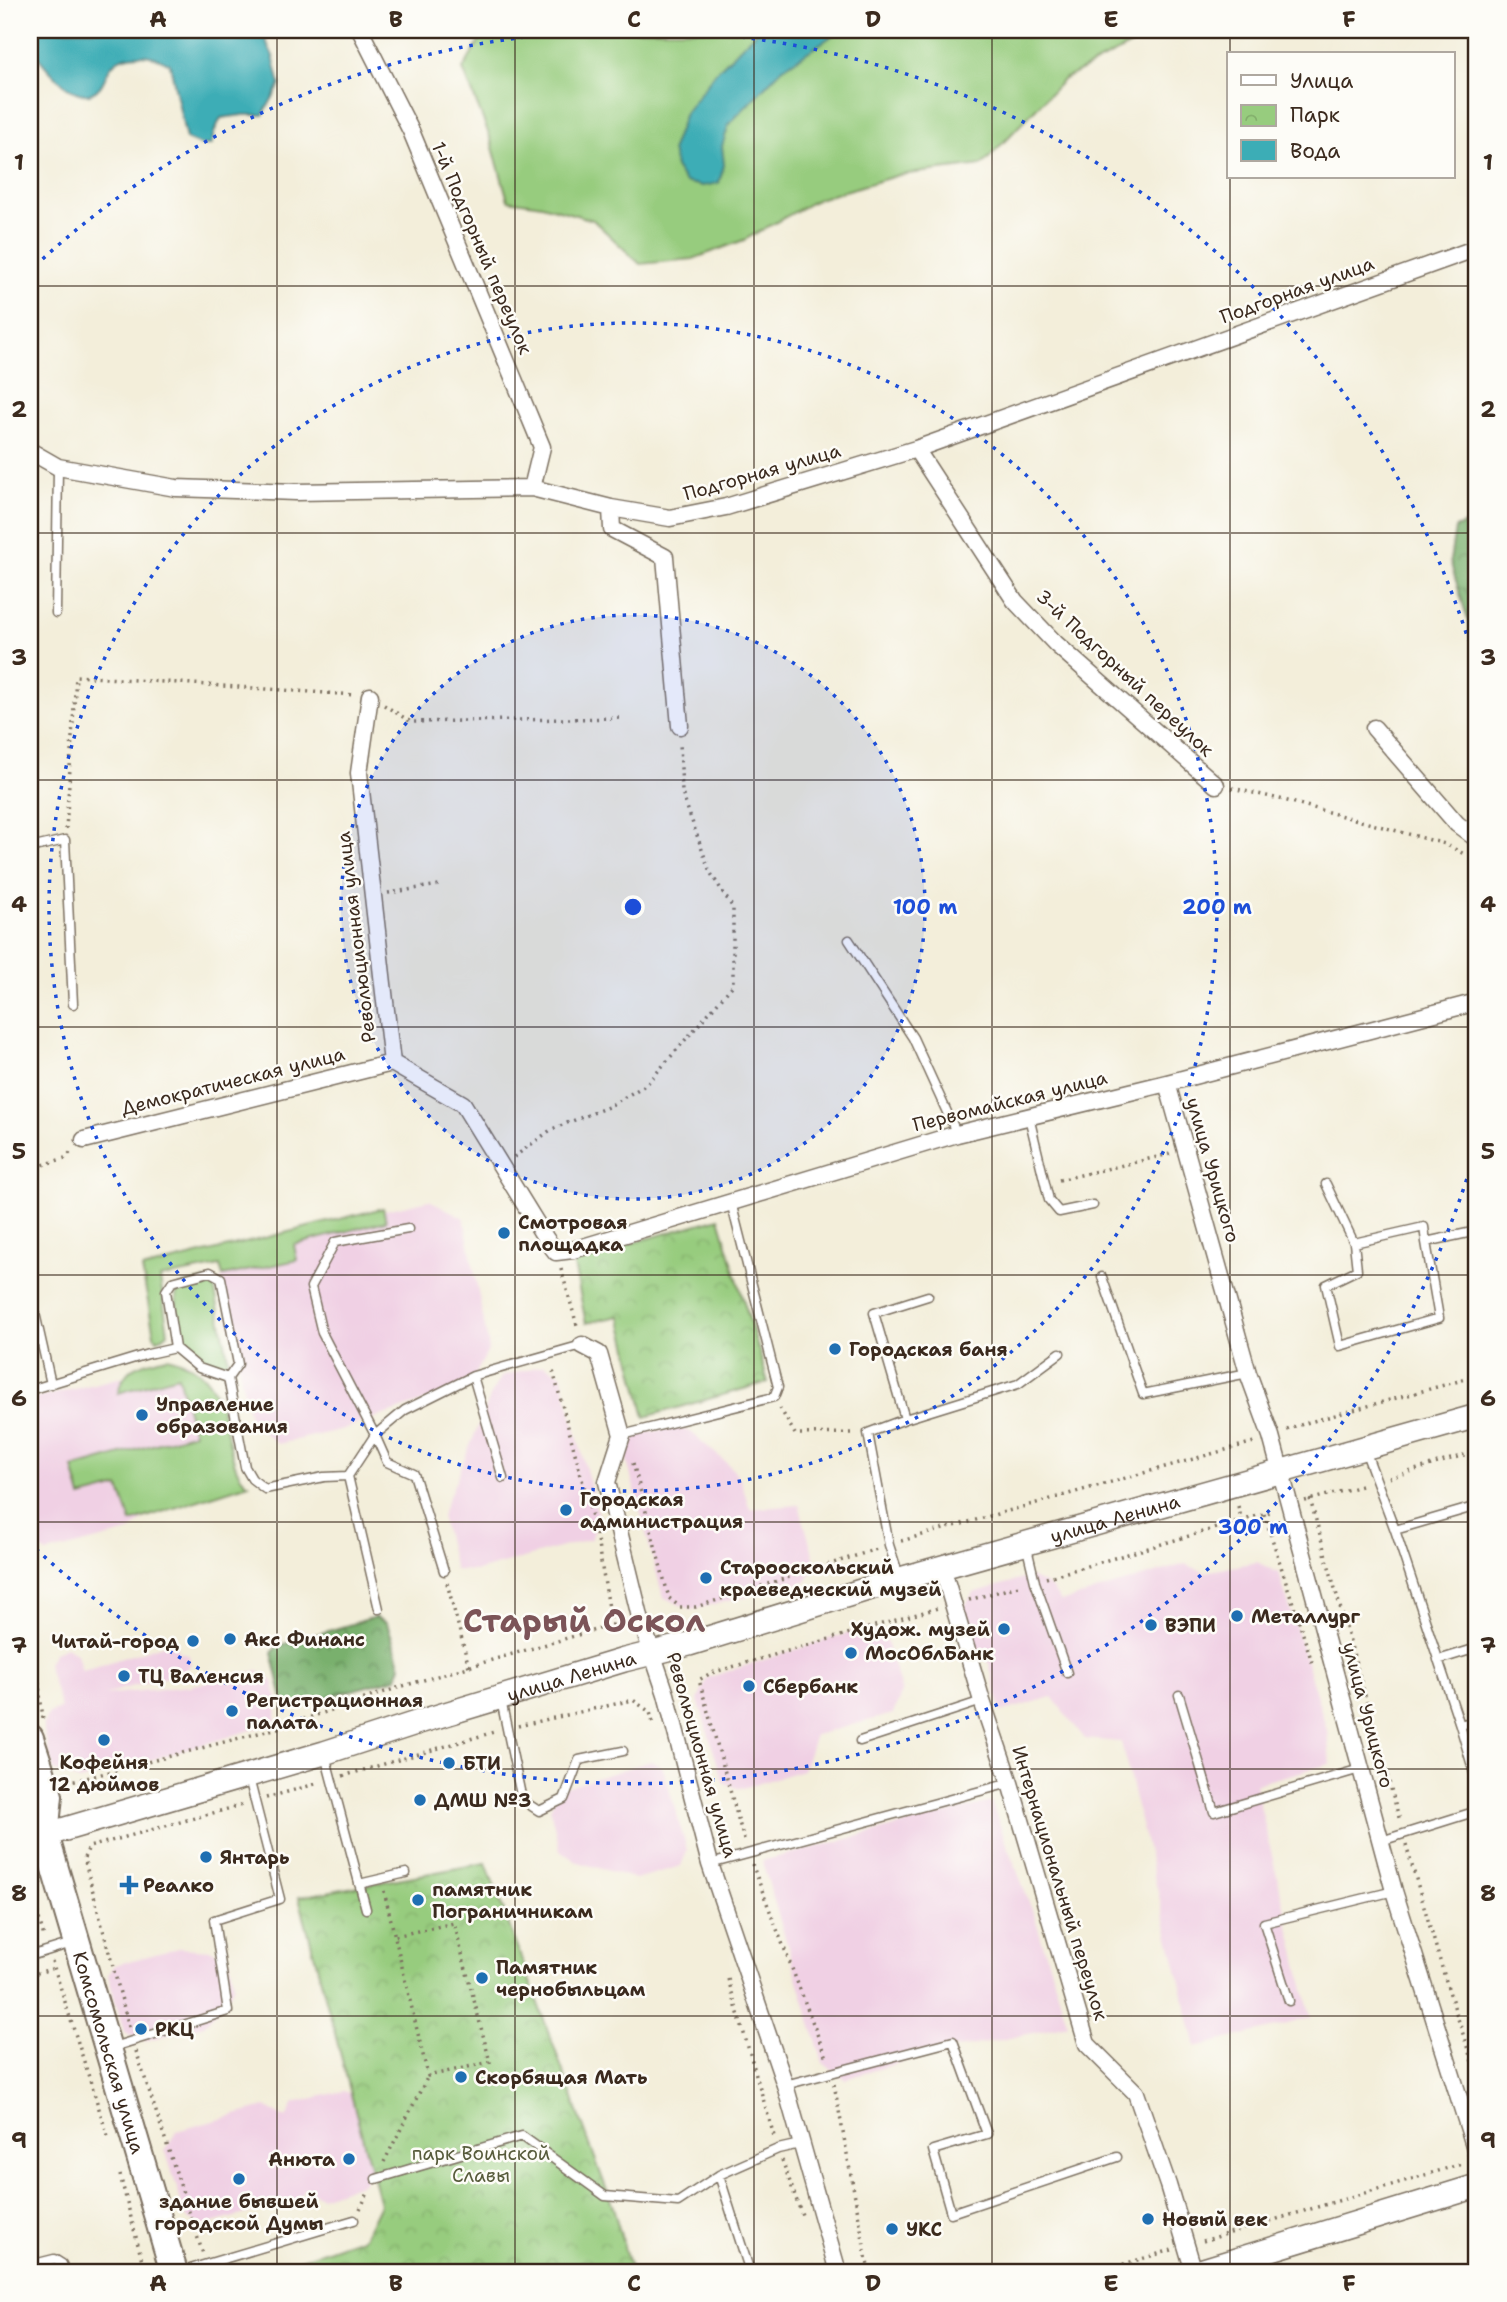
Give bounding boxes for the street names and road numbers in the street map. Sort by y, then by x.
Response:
street label: 1-й Подгорный переулок [426,138,538,358]
street label: Подгорная улица [1217,250,1378,329]
street label: Подгорная улица [681,438,844,506]
street label: 3-й Подгорный переулок [1031,584,1219,762]
street label: Революционная улица [331,830,381,1044]
street label: Демократическая улица [118,1041,348,1121]
street label: Первомайская улица [910,1065,1110,1137]
street label: улица Урицкого [1180,1094,1246,1246]
street label: улица Ленина [1047,1488,1183,1548]
street label: улица Урицкого [1336,1639,1400,1791]
street label: улица Ленина [504,1645,639,1707]
street label: Революционная улица [661,1649,743,1861]
street label: Интернациональный переулок [1006,1743,1114,2023]
street label: Комсомольская улица [68,1948,151,2157]

